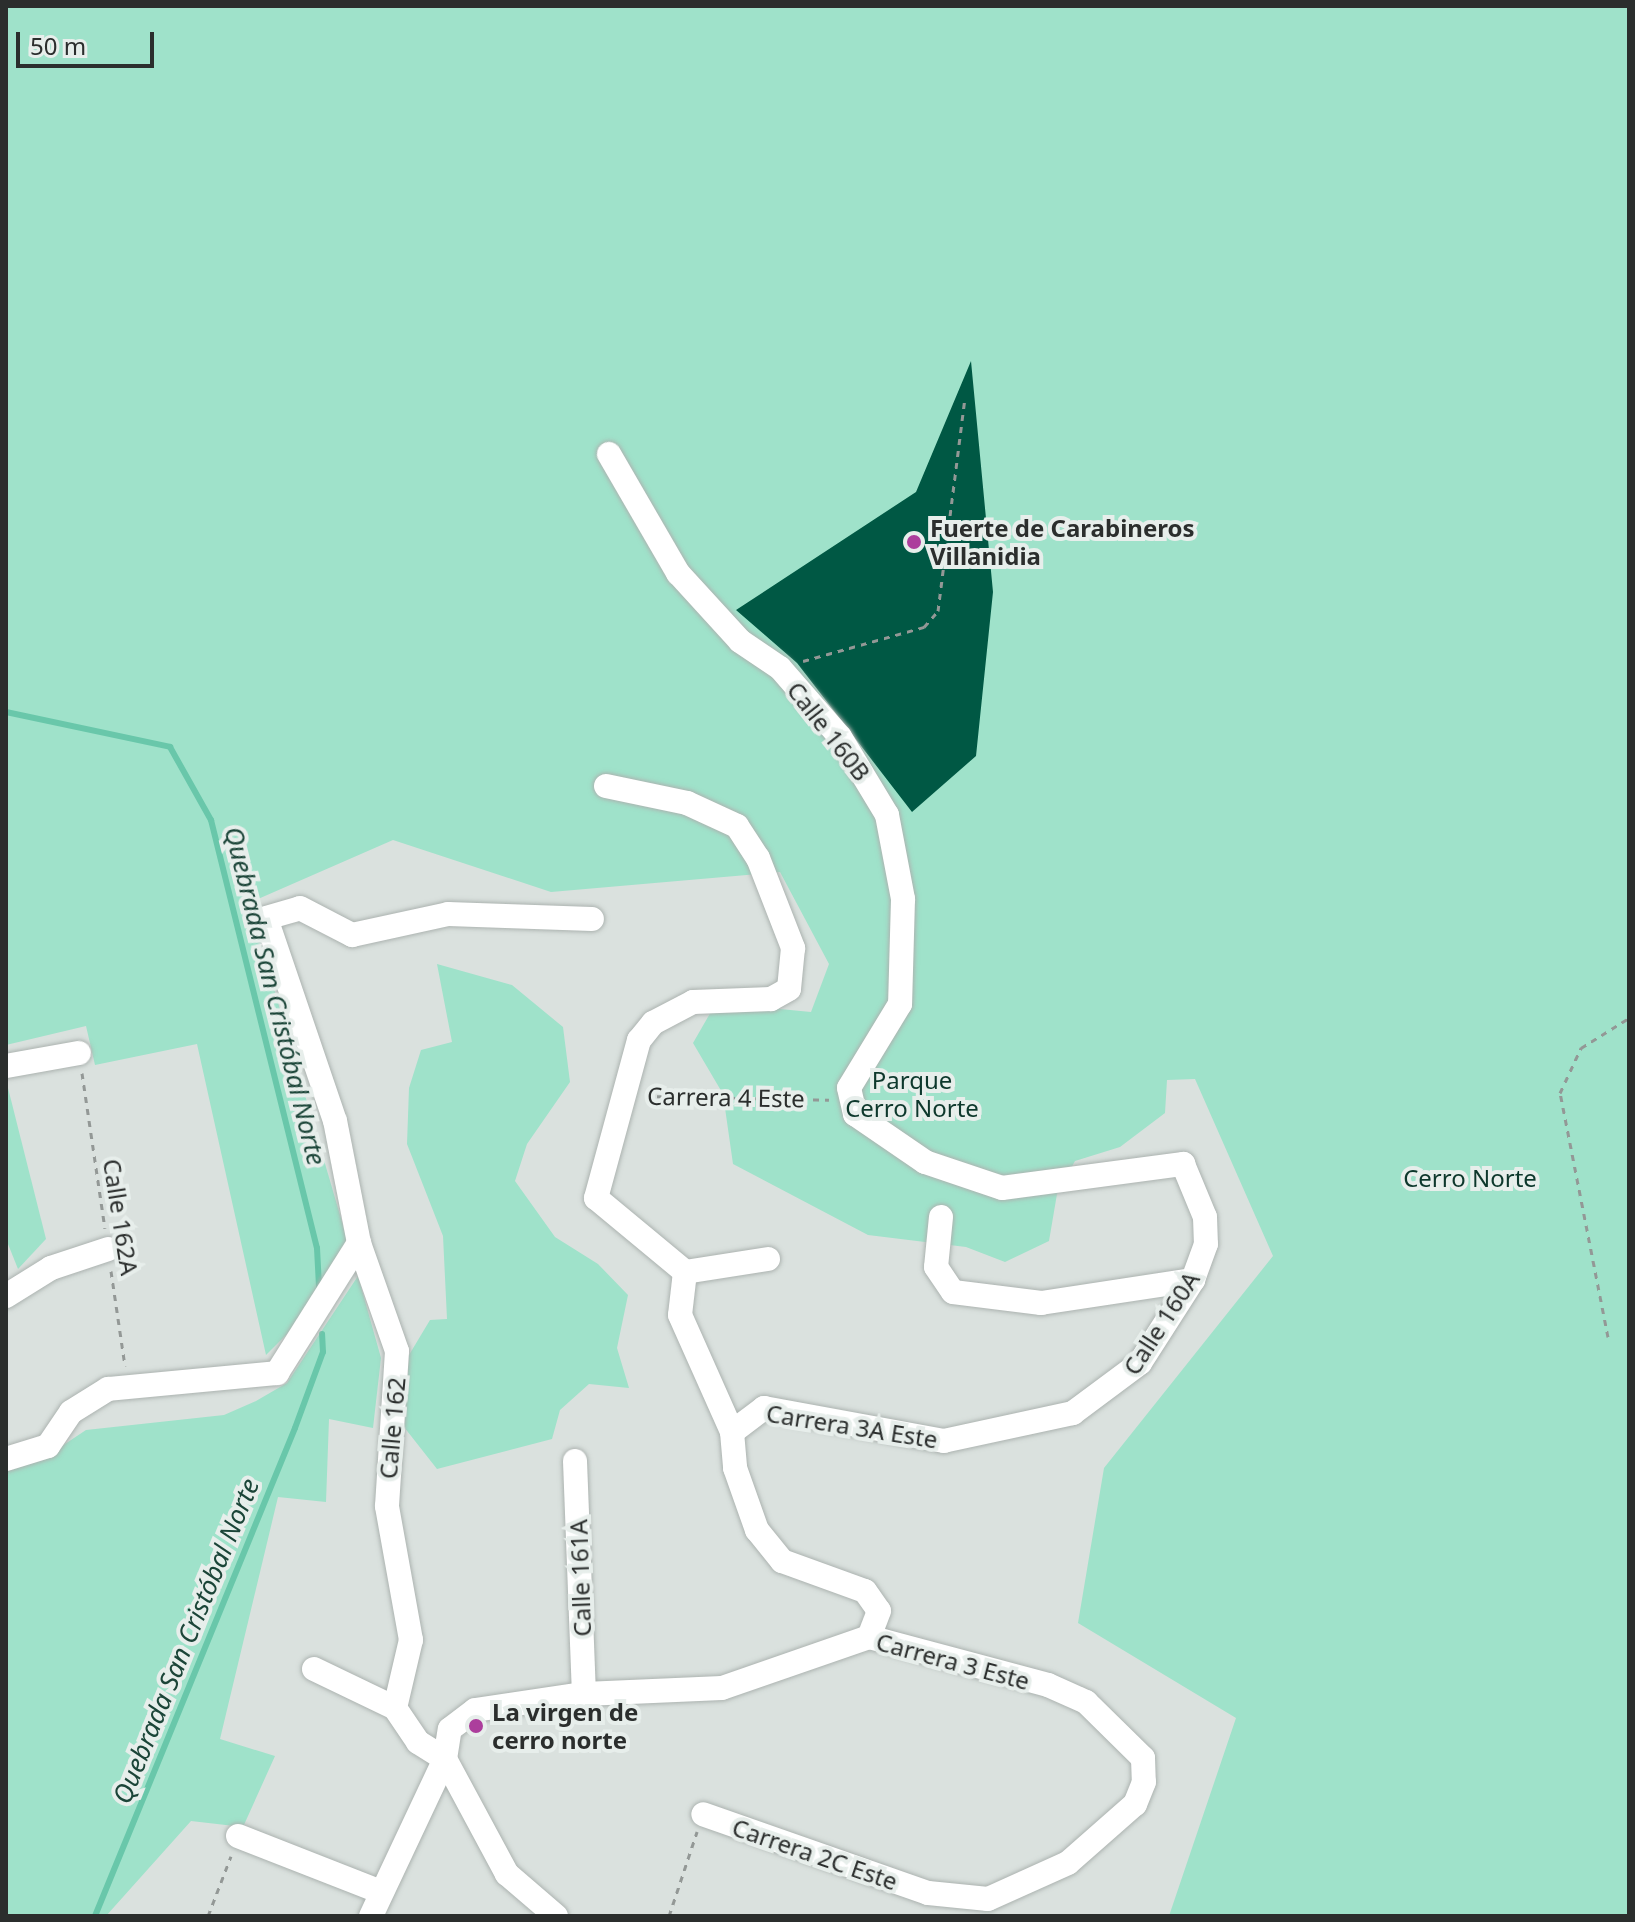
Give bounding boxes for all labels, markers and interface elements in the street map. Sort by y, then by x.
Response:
scale bar [20,16,158,66]
text: 50 m [30,29,86,62]
place label: Fuerte de Carabineros Villanidia [930,514,1195,570]
marker: Fuerte de Carabineros Villanidia [905,533,923,551]
street label: Calle 160B [781,676,877,786]
water label: Quebrada San Cristóbal Norte [218,823,332,1169]
park label: Parque Cerro Norte [845,1066,979,1122]
street label: Carrera 4 Este [647,1081,805,1113]
street label: Calle 162A [98,1157,144,1277]
park label: Cerro Norte [1403,1164,1537,1192]
street label: Calle 160A [1117,1266,1205,1380]
street label: Calle 162 [373,1376,411,1480]
street label: Carrera 3A Este [764,1398,940,1454]
water label: Quebrada San Cristóbal Norte [106,1474,266,1808]
street label: Calle 161A [564,1519,596,1637]
street label: Carrera 3 Este [873,1627,1033,1695]
place label: La virgen de cerro norte [492,1698,638,1754]
marker: La virgen de cerro norte [467,1717,485,1735]
street label: Carrera 2C Este [729,1812,901,1896]

